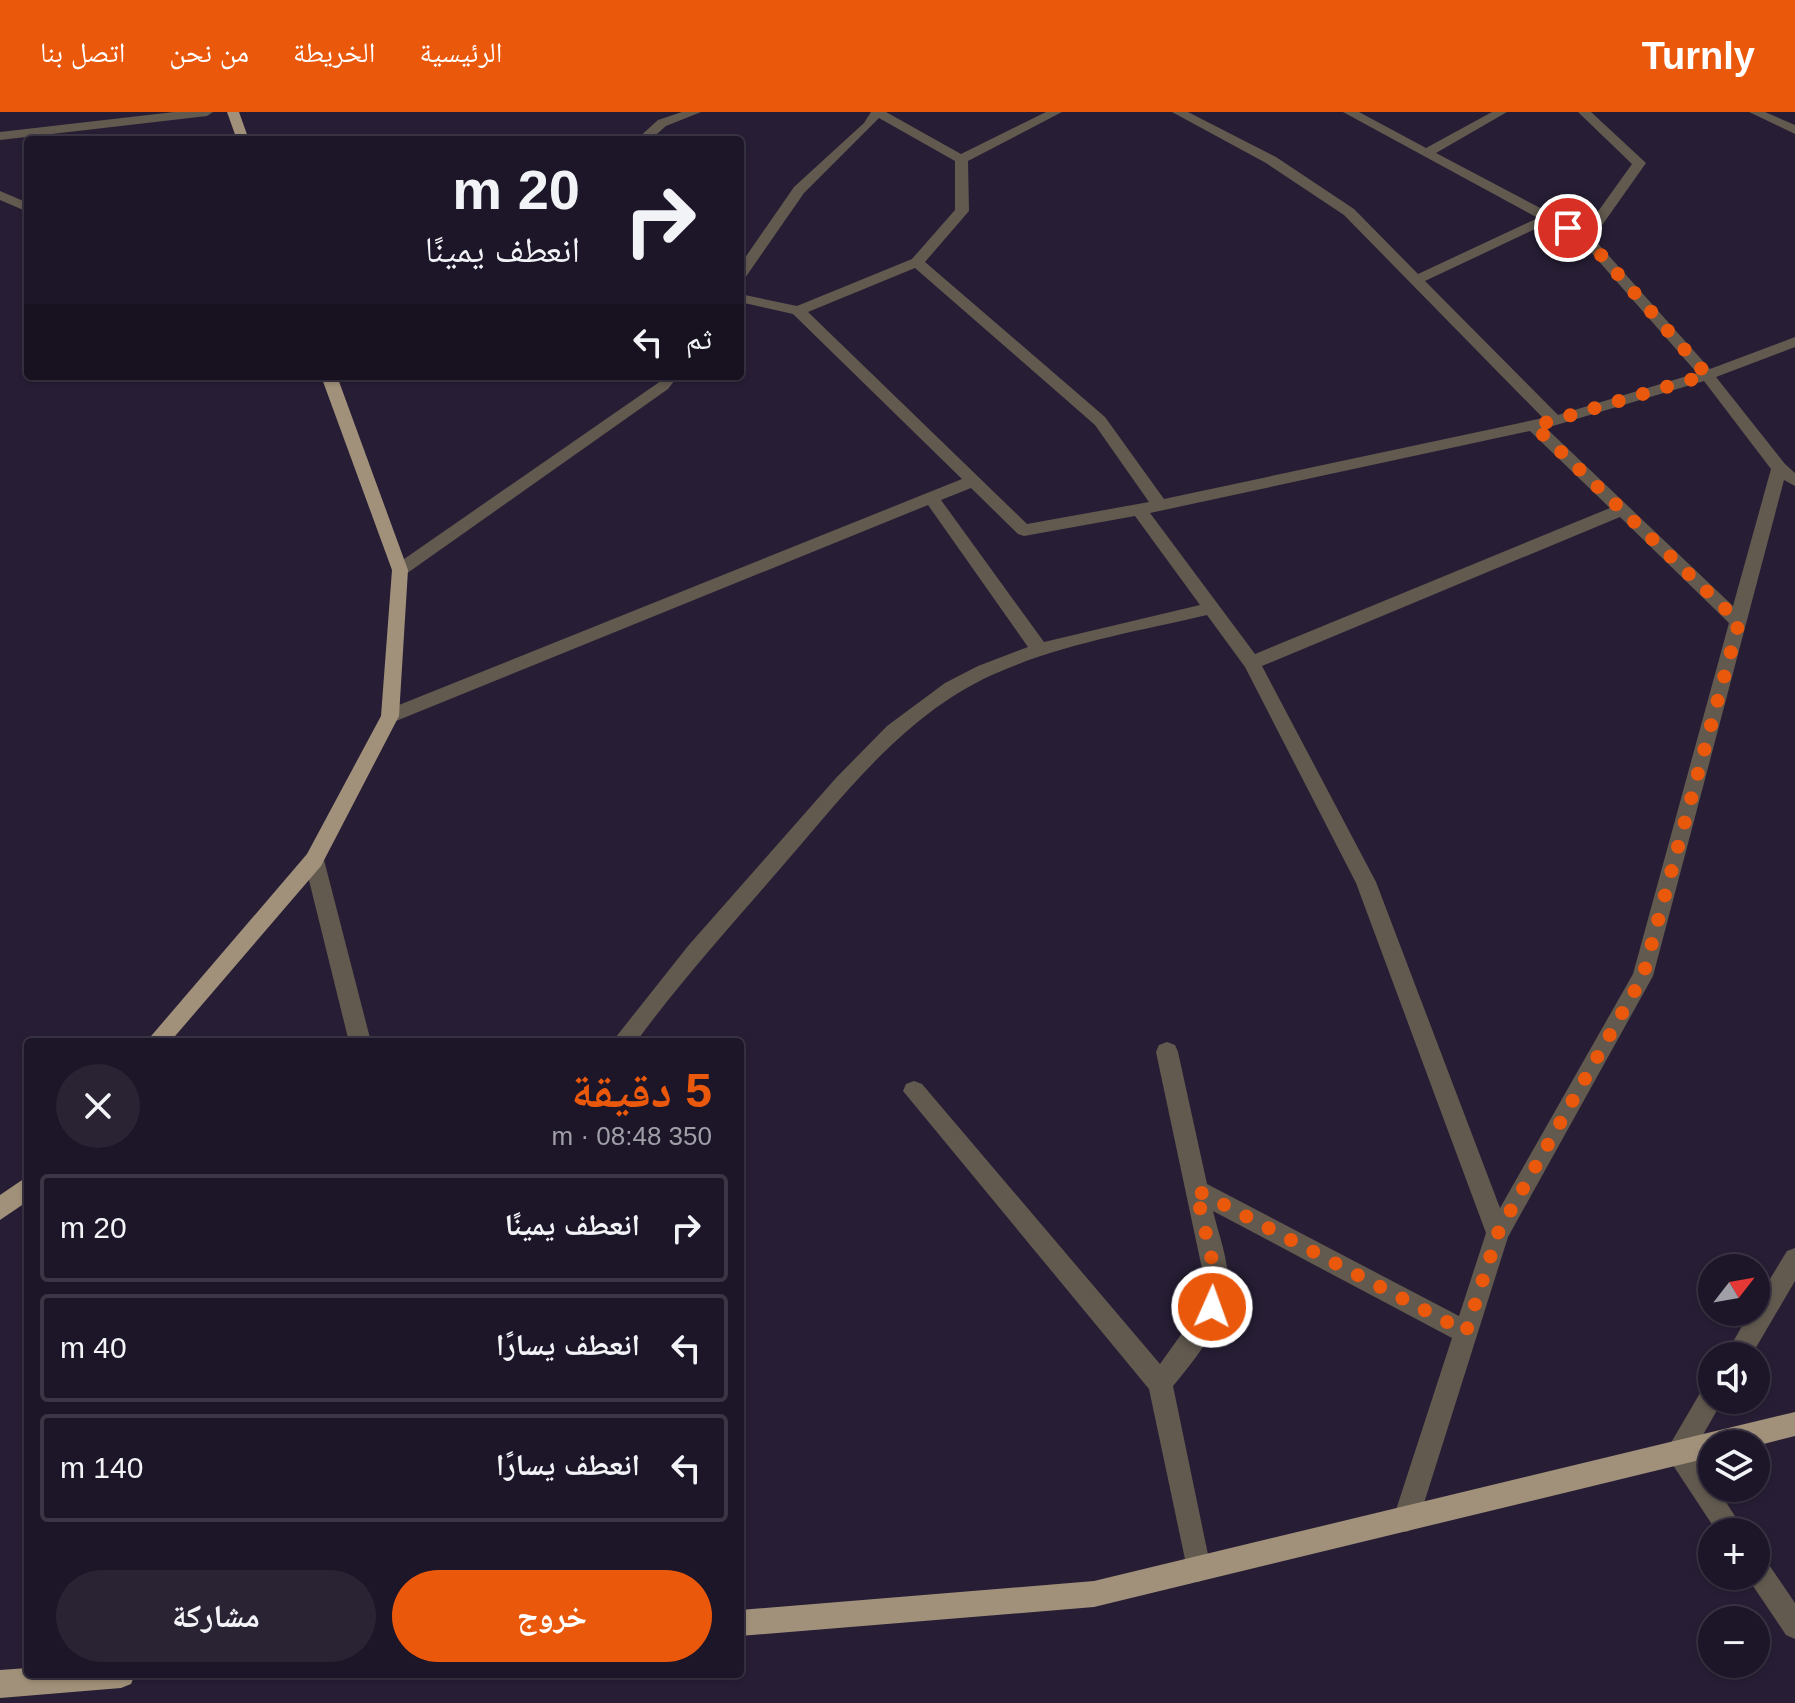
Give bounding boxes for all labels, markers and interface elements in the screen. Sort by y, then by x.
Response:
text: Turnly [1642,35,1755,77]
text: اتصل بنا [40,37,125,68]
text: من نحن [169,37,249,68]
text: الخريطة [293,37,375,68]
text: الرئيسية [419,37,502,68]
text: 20 m [452,158,580,221]
icon: right [608,168,712,272]
pin [1534,194,1602,262]
icon: arrive [1546,206,1590,250]
text: انعطف يمينًا [425,229,580,270]
icon: left [626,320,670,364]
text: ثم [686,322,712,355]
button: close [56,1064,140,1148]
text: 5 دقيقة [571,1064,712,1117]
text: 350 m · 08:48 [552,1121,712,1151]
icon: right [664,1206,708,1250]
text: انعطف يمينًا [504,1208,640,1241]
text: 20 m [60,1211,127,1244]
north arrow [1698,1254,1770,1326]
map controls [1698,1254,1770,1678]
position arrow [1170,1265,1254,1349]
icon: left [664,1326,708,1370]
text: انعطف يسارًا [496,1328,640,1361]
text: 40 m [60,1331,127,1364]
button: sound [1698,1342,1770,1414]
button: layers [1698,1430,1770,1502]
icon: left [664,1446,708,1490]
text: انعطف يسارًا [496,1448,640,1481]
text: 140 m [60,1451,143,1484]
button: + [1698,1518,1770,1590]
button: مشاركة [56,1570,376,1662]
button: خروج [392,1570,712,1662]
button: − [1698,1606,1770,1678]

